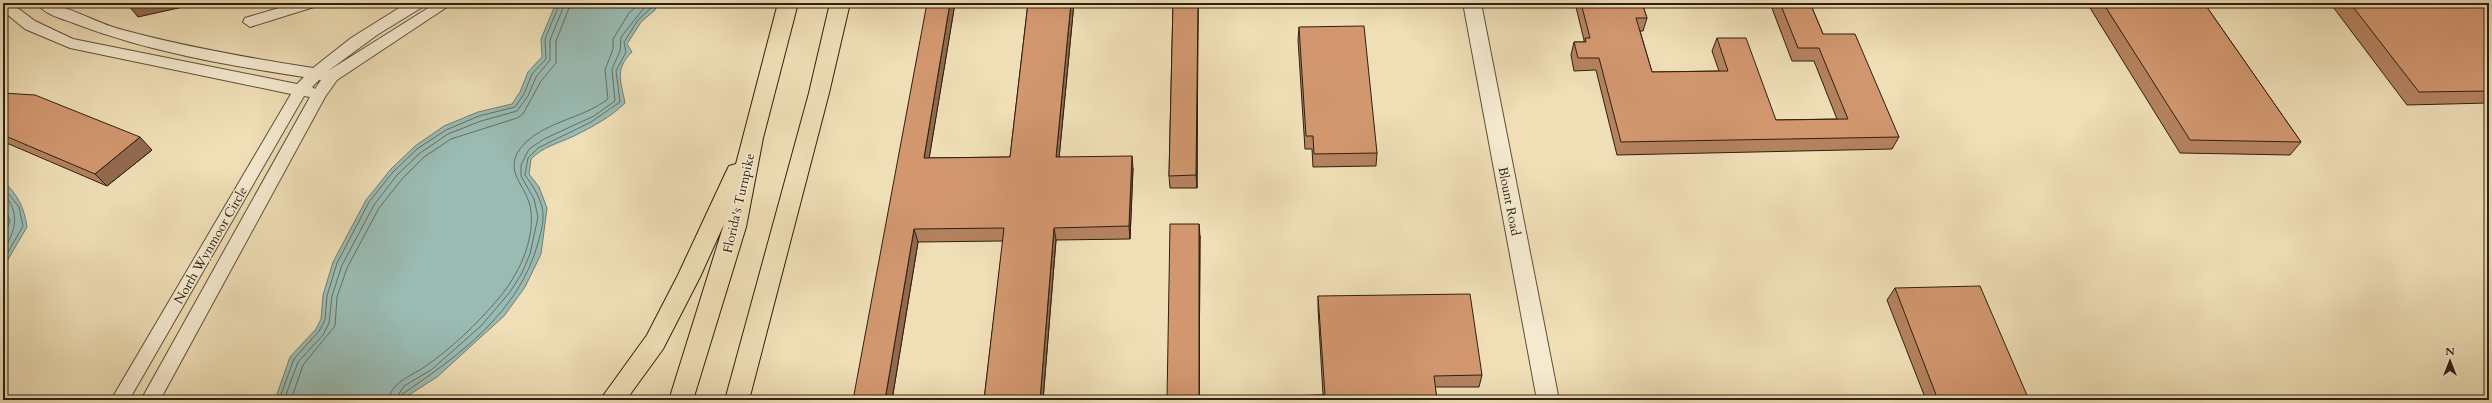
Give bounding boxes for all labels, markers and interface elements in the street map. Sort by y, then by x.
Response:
street label: Florida's Turnpike [719,152,759,255]
street label: Blount Road [1494,165,1525,237]
street label: North Wynmoor Circle [170,183,252,308]
north arrow [2430,341,2470,381]
text: N [2445,344,2455,359]

